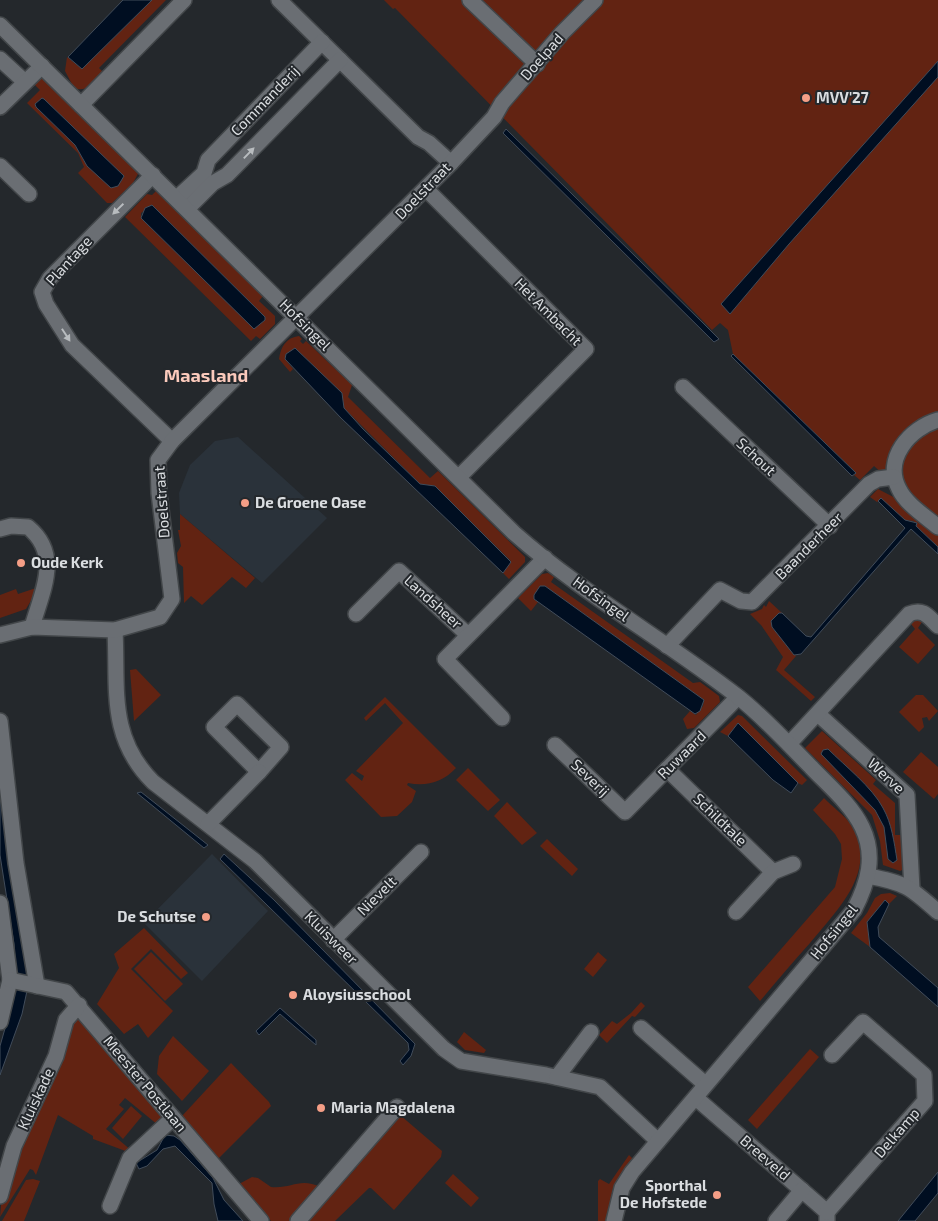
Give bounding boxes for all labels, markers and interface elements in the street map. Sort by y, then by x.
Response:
street label: Doelpad [516,29,567,84]
street label: Commanderij [226,62,303,140]
place label: MVV'27 [816,88,869,106]
marker: MVV'27 [800,92,812,104]
one-way arrow [242,147,254,159]
street label: Doelstraat [391,158,454,223]
one-way arrow [112,203,124,215]
street label: Plantage [41,232,95,289]
street label: Het Ambacht [511,274,586,349]
street label: Hofsingel [276,295,335,354]
one-way arrow [61,328,71,341]
district label: Maasland [164,364,248,386]
street label: Schout [733,434,780,479]
street label: Doelstraat [149,465,173,539]
place label: De Groene Oase [255,493,366,511]
marker: De Groene Oase [239,497,251,509]
street label: Baanderheer [771,508,846,583]
place label: Oude Kerk [31,553,104,571]
marker: Oude Kerk [15,557,27,569]
street label: Landsheer [401,571,466,632]
street label: Hofsingel [570,572,634,625]
street label: Ruwaard [653,726,709,782]
street label: Werve [864,754,909,797]
street label: Severij [567,755,613,800]
street label: Schildtale [690,789,751,849]
street label: Nievelt [353,872,400,919]
street label: Hofsingel [806,900,861,962]
place label: De Schutse [117,907,196,925]
street label: Kluisweer [301,907,362,968]
marker: De Schutse [200,911,212,923]
place label: Aloysiusschool [303,985,411,1004]
marker: Aloysiusschool [287,989,299,1001]
street label: Meester Postlaan [100,1032,191,1135]
street label: Kluiskade [13,1065,57,1132]
place label: Maria Magdalena [331,1098,455,1116]
marker: Maria Magdalena [315,1102,327,1114]
street label: Delkamp [870,1104,923,1161]
street label: Breeveld [737,1131,794,1184]
place label: Sporthal De Hofstede [620,1176,707,1211]
marker: Sporthal De Hofstede [711,1189,723,1201]

